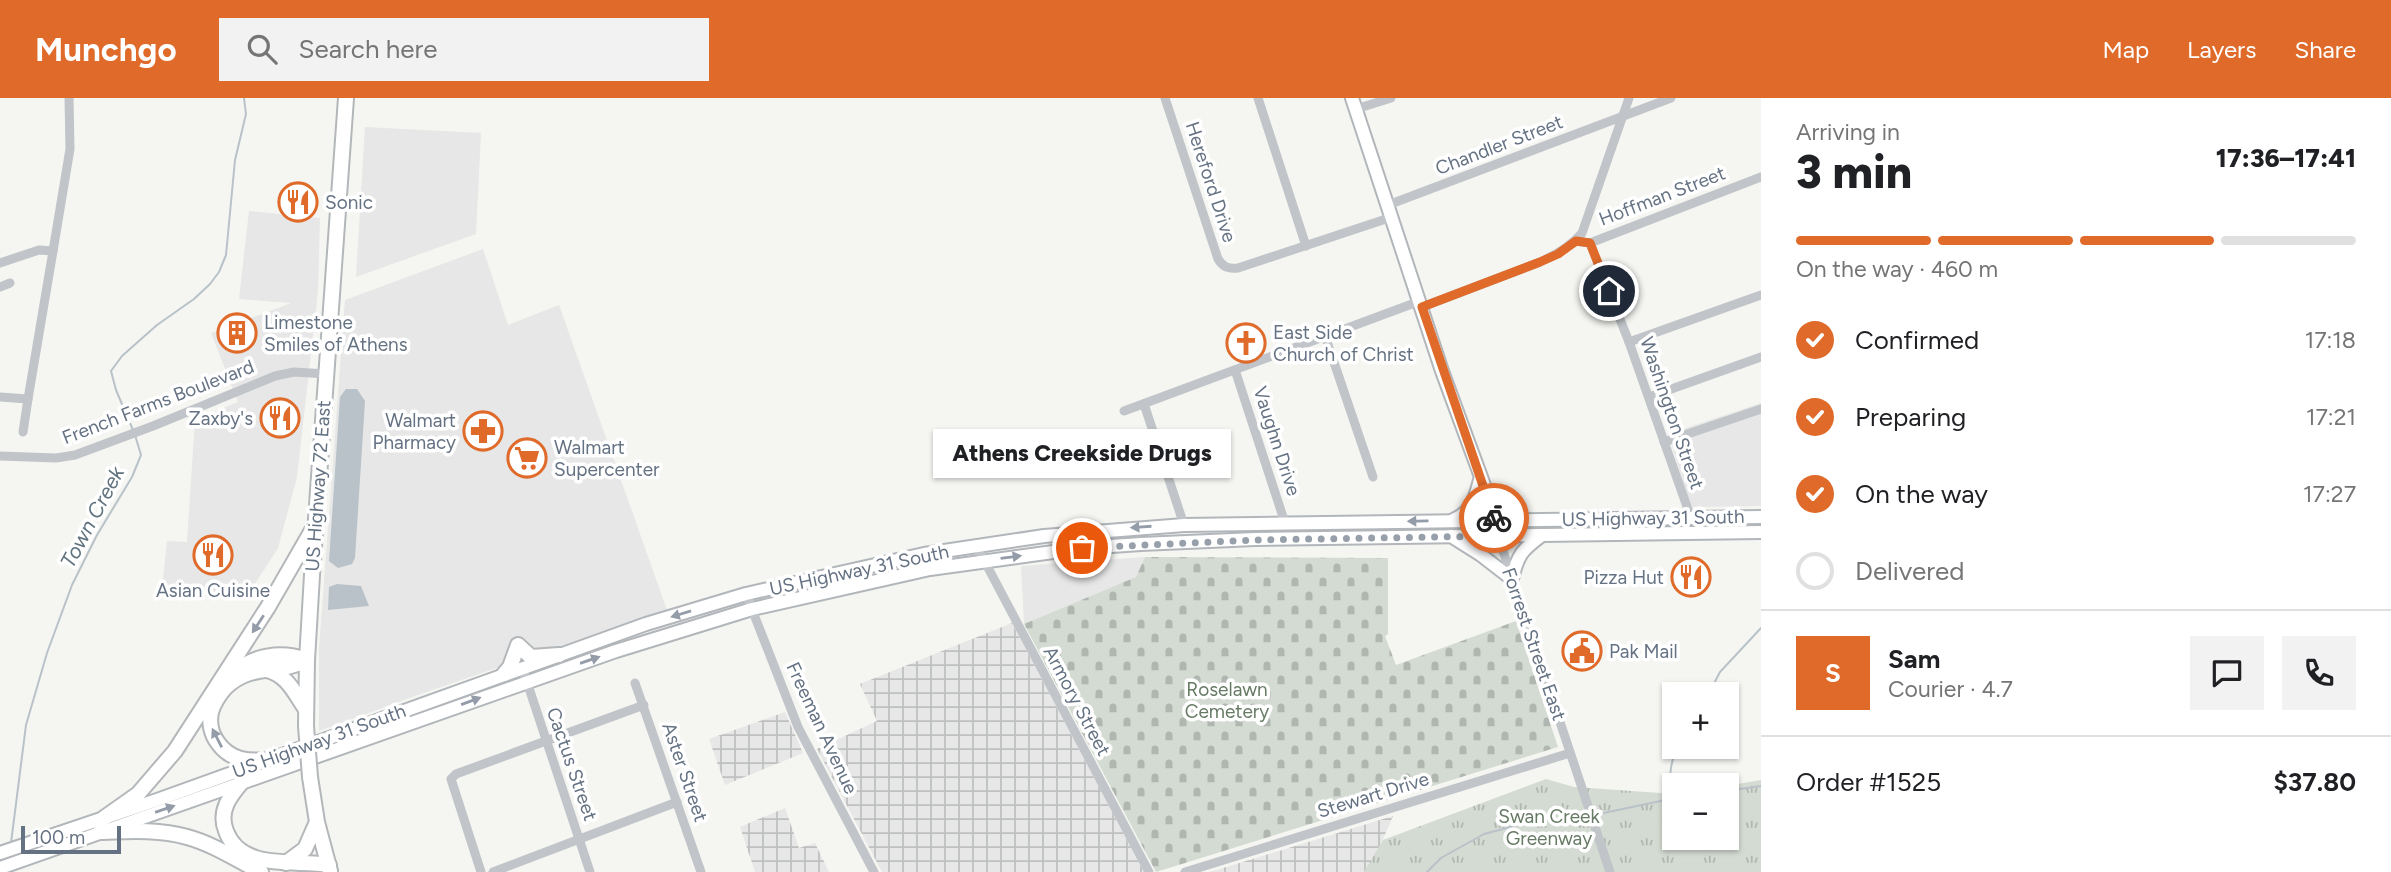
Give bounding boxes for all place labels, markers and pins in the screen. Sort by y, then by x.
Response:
restaurant icon: Sonic [277,181,319,223]
place label: Sonic [325,191,373,214]
pin [1579,261,1639,321]
place label: Limestone Smiles of Athens [264,311,408,356]
building icon: Limestone Smiles of Athens [216,312,258,354]
place label: East Side Church of Christ [1273,321,1414,366]
church icon: East Side Church of Christ [1225,322,1267,364]
restaurant icon: Zaxby's [259,397,301,439]
place label: Zaxby's [189,407,253,430]
place label: Walmart Pharmacy [372,409,456,454]
pharmacy icon: Walmart Pharmacy [462,410,504,452]
callout: Athens Creekside Drugs [933,429,1231,478]
place label: Walmart Supercenter [554,436,660,481]
supermarket icon: Walmart Supercenter [506,437,548,479]
pin [1052,518,1112,578]
restaurant icon: Asian Cuisine [192,534,234,576]
restaurant icon: Pizza Hut [1670,556,1712,598]
place label: Pizza Hut [1583,566,1664,589]
place label: Asian Cuisine [156,579,270,602]
public building icon: Pak Mail [1561,630,1603,672]
place label: Pak Mail [1609,640,1678,663]

